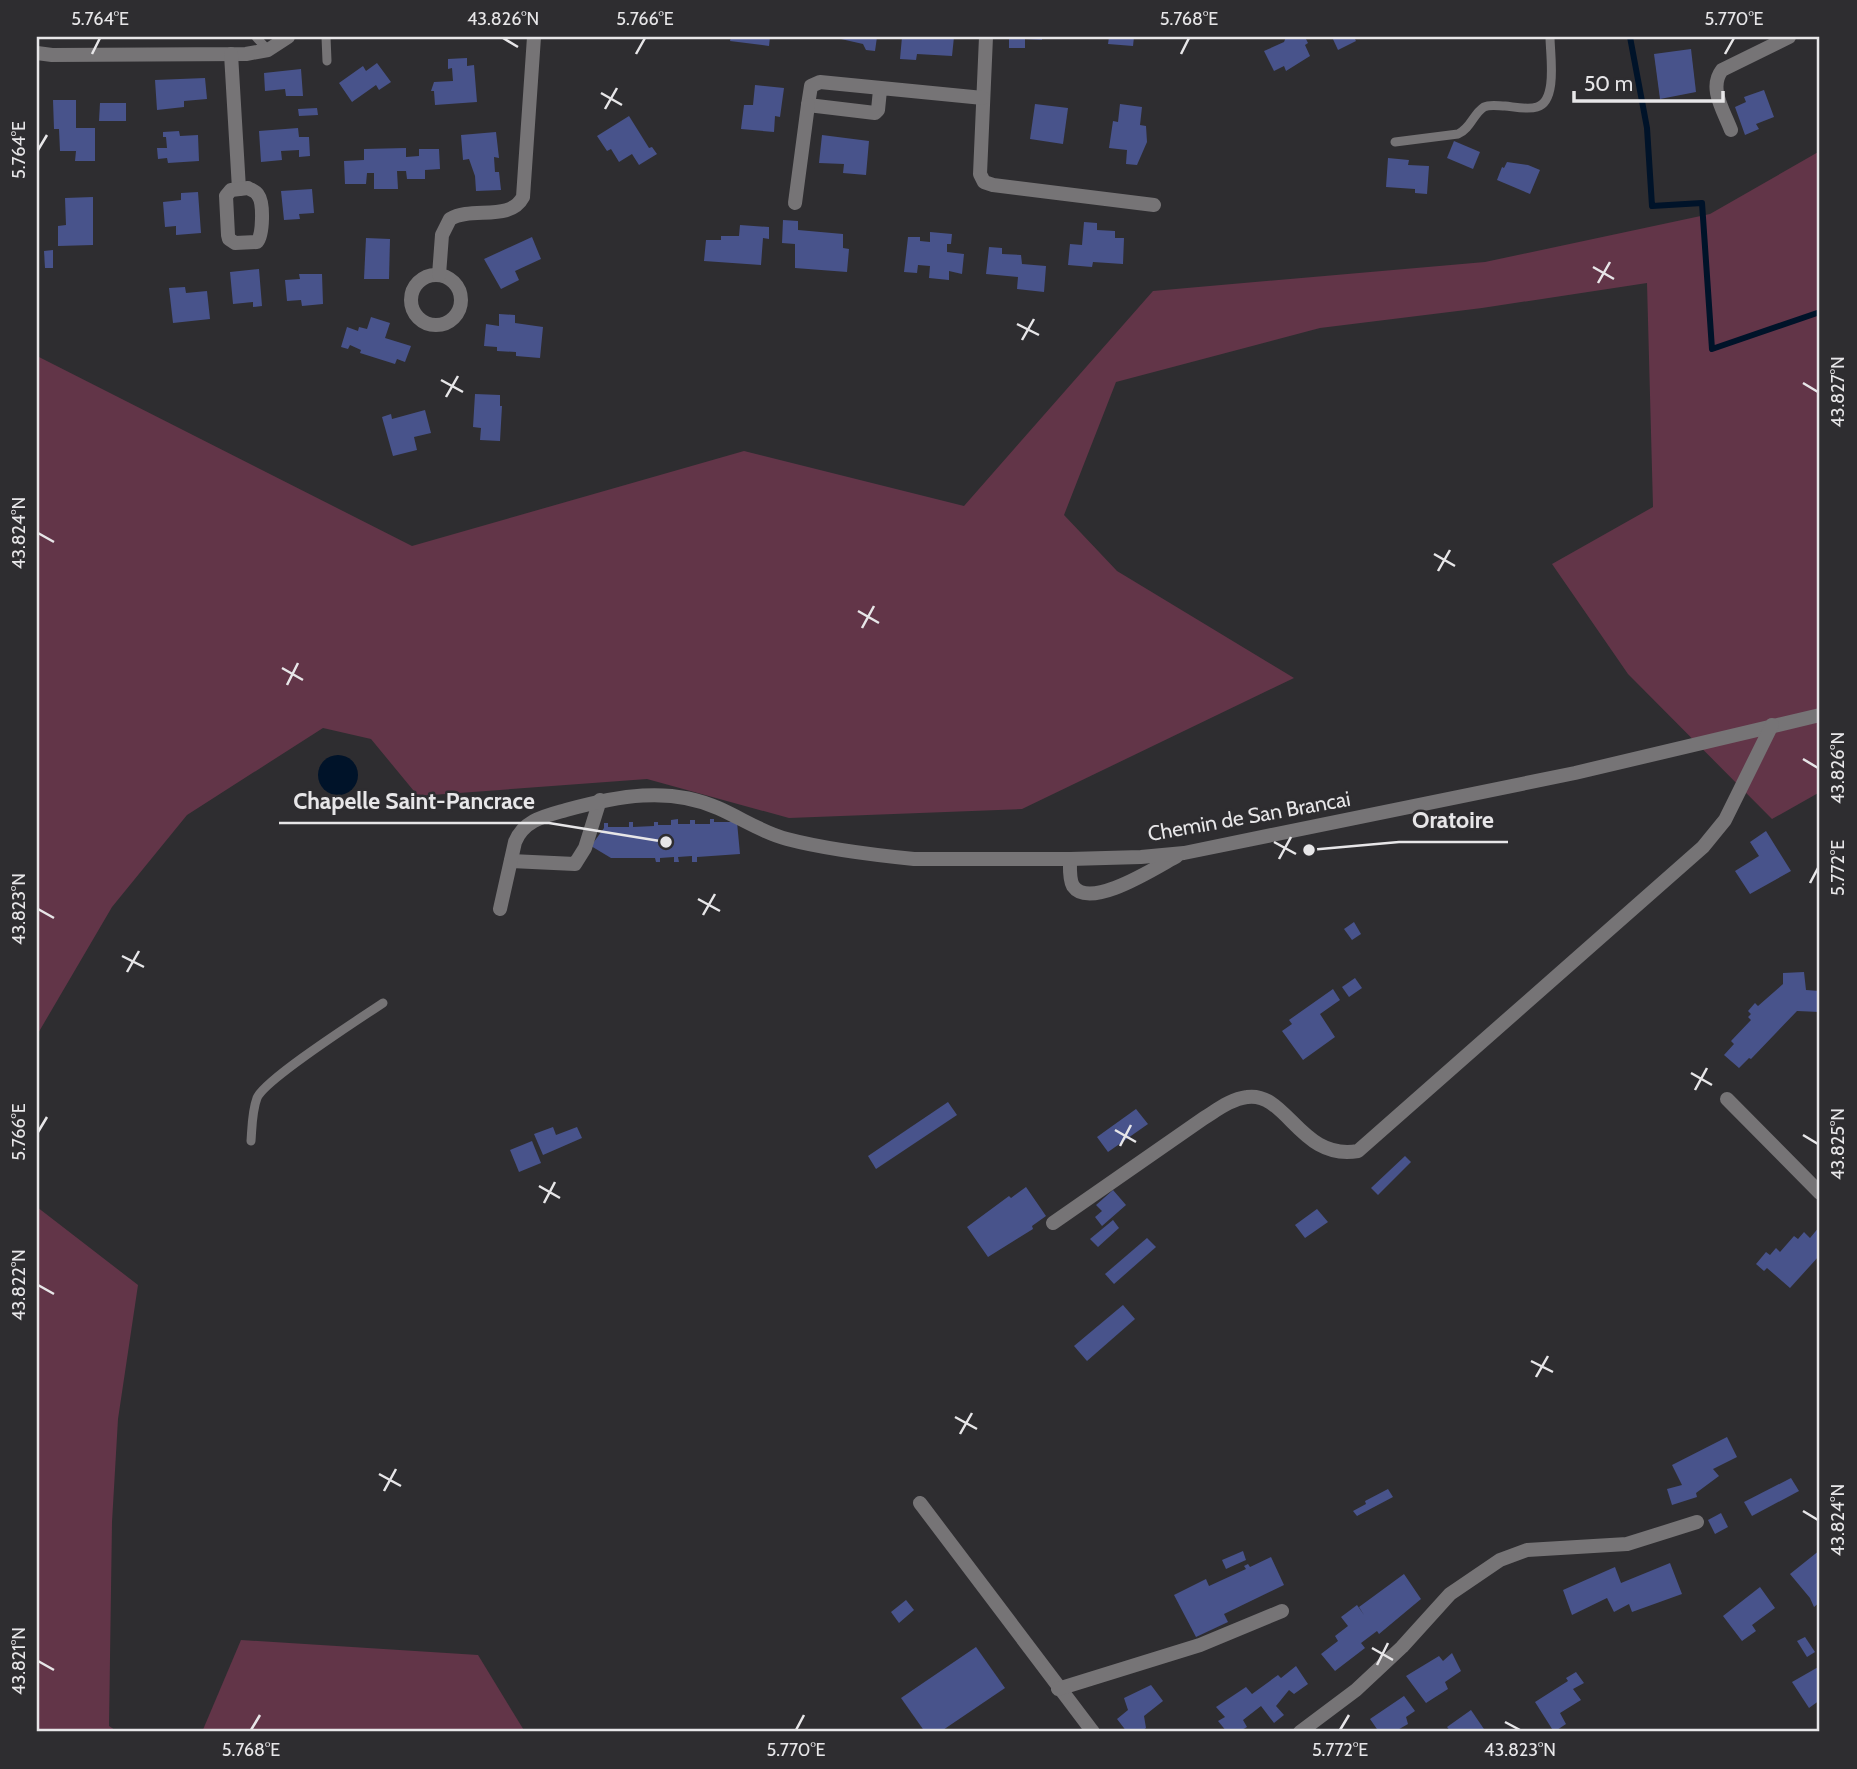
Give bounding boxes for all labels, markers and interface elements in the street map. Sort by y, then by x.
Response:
text: 5.764°E [71,8,129,30]
text: 43.826°N [467,8,539,30]
text: 5.766°E [616,8,674,30]
text: 5.768°E [1160,8,1218,30]
text: 5.770°E [1704,8,1764,30]
scale bar [1574,60,1722,104]
text: 50 m [1584,71,1633,96]
text: 5.764°E [8,121,30,179]
text: 43.827°N [1827,356,1849,428]
text: 43.824°N [8,497,30,569]
text: 43.826°N [1827,732,1849,804]
callout: Chapelle Saint-Pancrace [279,779,549,823]
street label: Chemin de San Brancai [1146,786,1352,846]
text: Chapelle Saint-Pancrace [293,787,535,815]
callout: Oratoire [1399,798,1508,842]
text: Oratoire [1412,806,1494,834]
text: 5.772°E [1827,840,1849,896]
text: 43.823°N [8,873,30,945]
text: 5.766°E [8,1103,30,1161]
text: 43.825°N [1827,1108,1849,1180]
text: 43.822°N [8,1249,30,1321]
text: 43.824°N [1827,1484,1849,1556]
text: 43.821°N [8,1627,30,1695]
text: 5.768°E [222,1739,280,1761]
text: 5.770°E [766,1739,826,1761]
text: 5.772°E [1312,1739,1368,1761]
text: 43.823°N [1484,1739,1556,1761]

